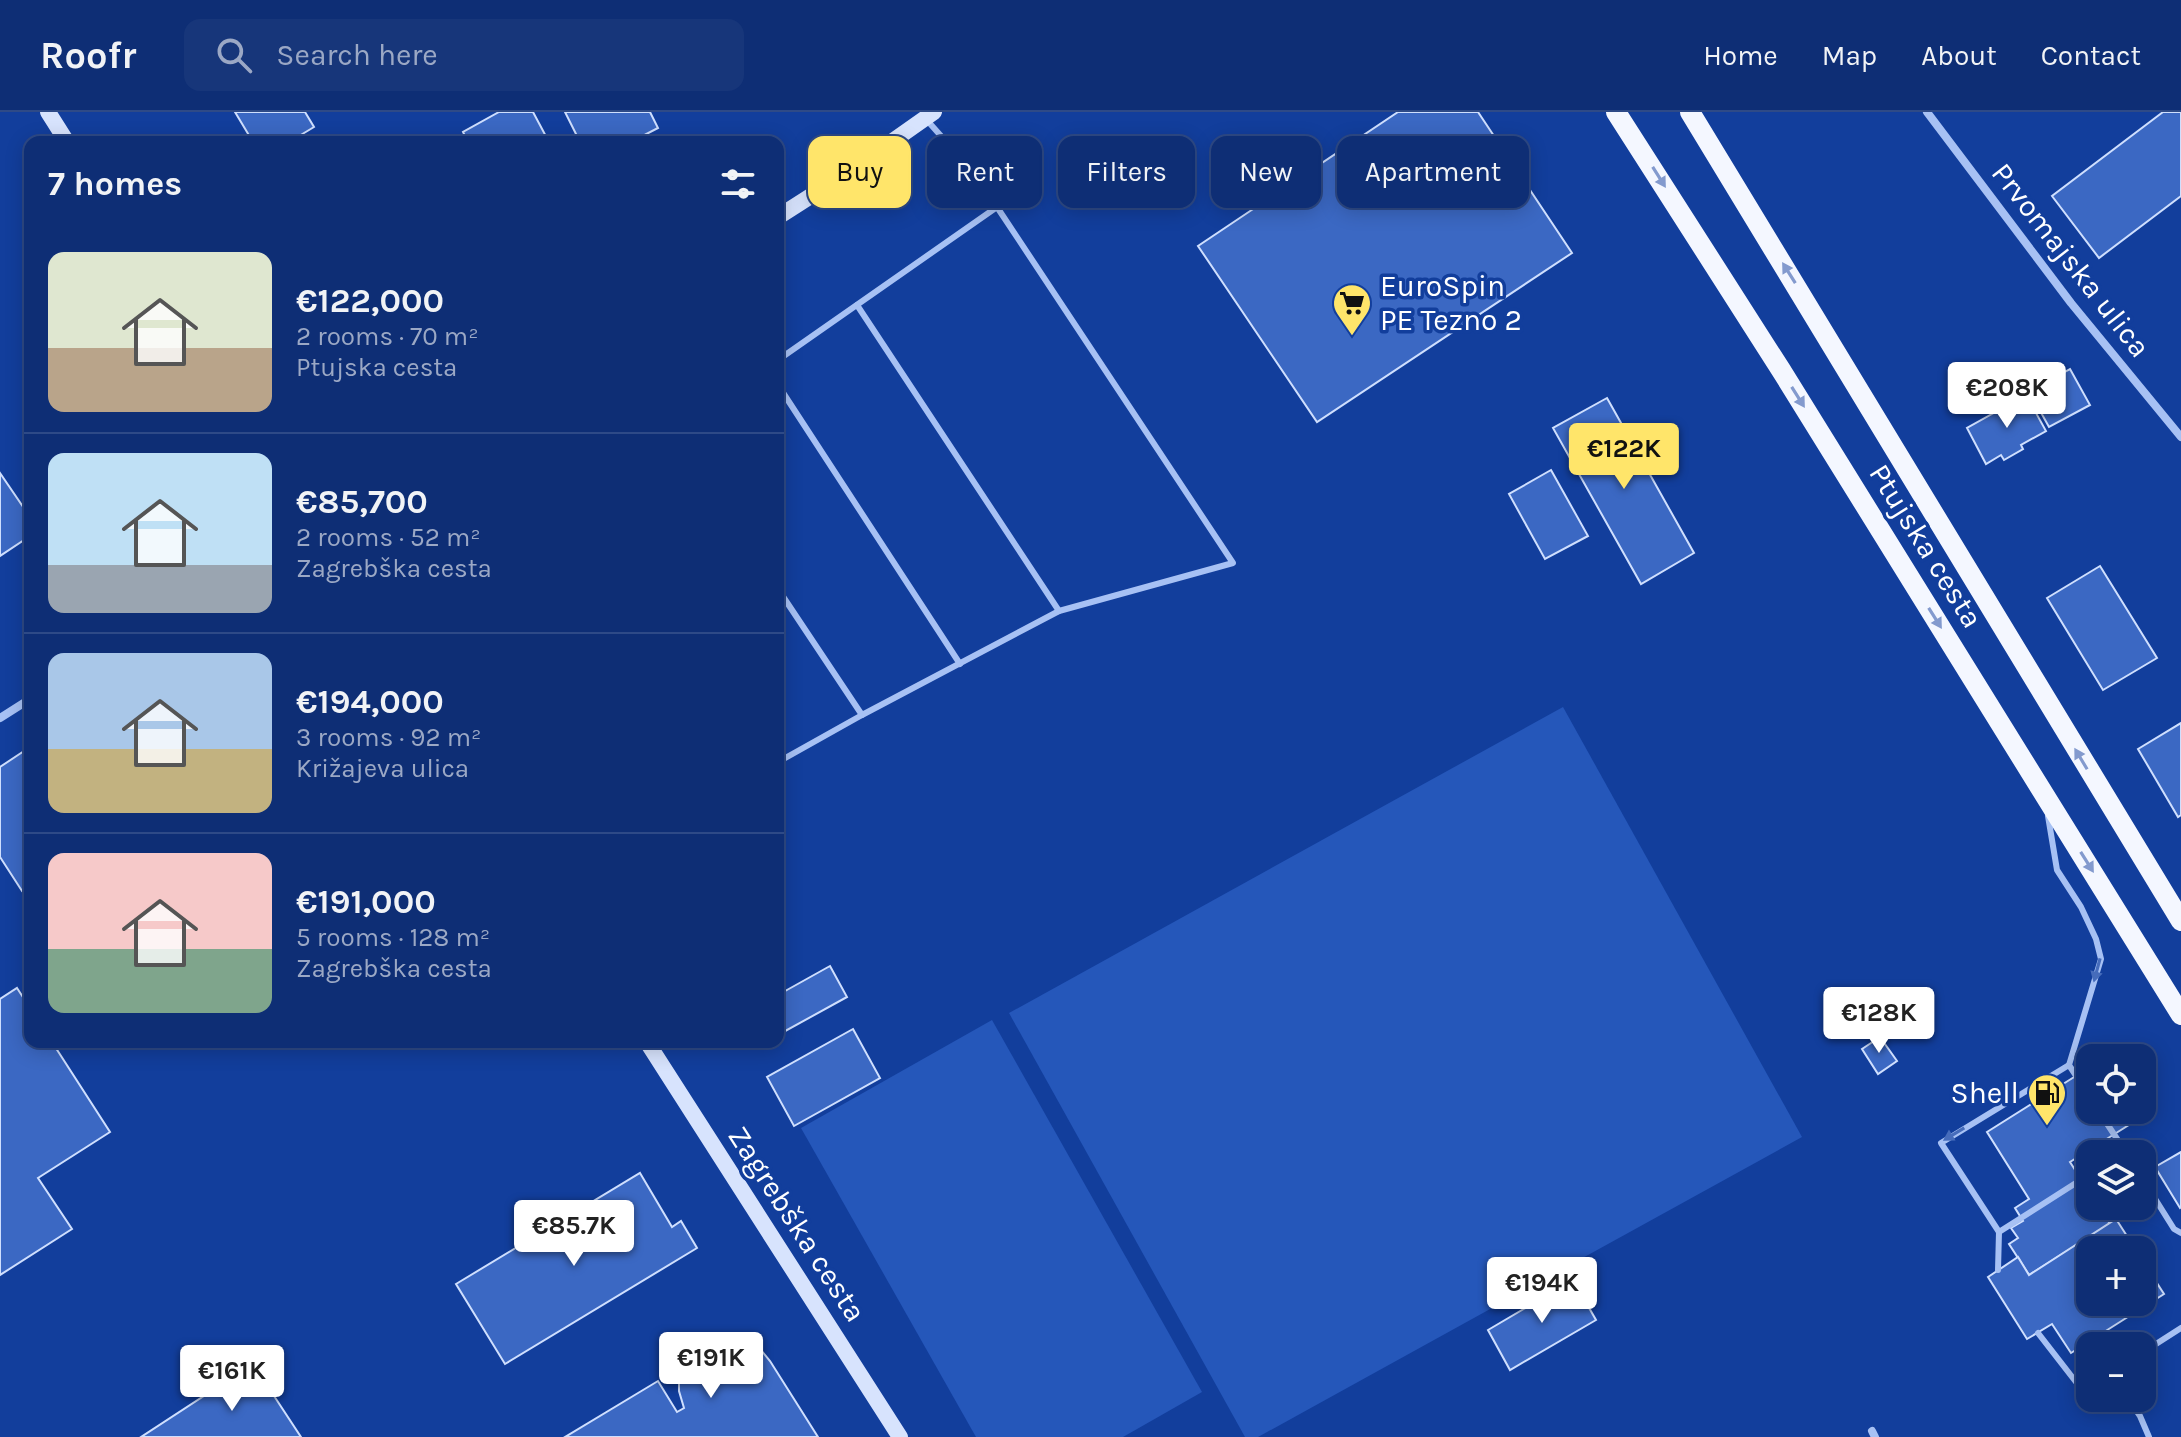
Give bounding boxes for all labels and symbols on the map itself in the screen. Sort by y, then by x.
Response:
street label: Prvomajska ulica [1984,156,2158,364]
one-way arrow [1651,166,1665,188]
one-way arrow [1782,262,1796,284]
place label: EuroSpin PE Tezno 2 [1380,268,1522,338]
supermarket icon: EuroSpin PE Tezno 2 [1331,282,1373,337]
pin: €208K [1951,362,2063,430]
one-way arrow [1791,386,1805,408]
pin: €122K [1568,423,1680,491]
street label: Ptujska cesta [1861,458,1991,634]
one-way arrow [1928,607,1942,629]
one-way arrow [2075,748,2089,770]
one-way arrow [2079,851,2094,874]
one-way arrow [2091,958,2103,983]
pin: €128K [1823,987,1935,1055]
fuel station icon: Shell [2026,1072,2068,1127]
place label: Shell [1951,1075,2019,1111]
street label: Zagrebška cesta [720,1119,874,1329]
one-way arrow [1944,1127,1965,1142]
pin: €85.7K [509,1200,639,1268]
pin: €194K [1486,1257,1598,1325]
pin: €191K [655,1332,767,1400]
pin: €161K [176,1345,288,1413]

